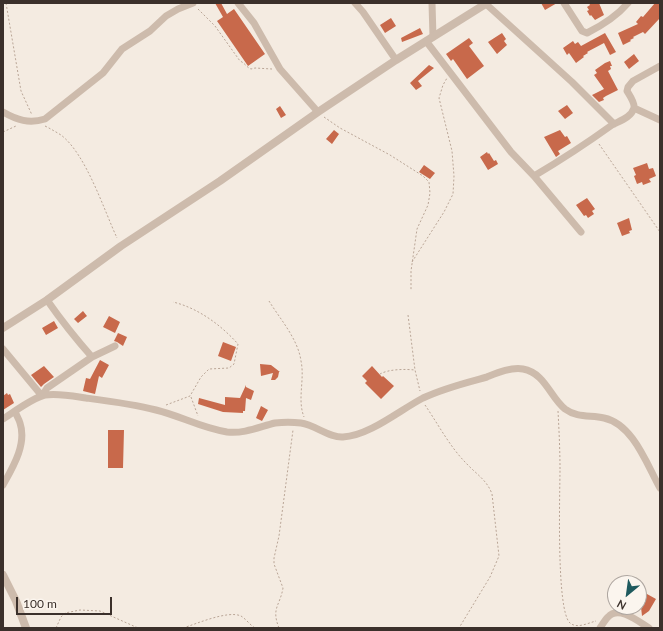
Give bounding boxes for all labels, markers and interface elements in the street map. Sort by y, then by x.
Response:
north arrow [607,575,647,615]
scale bar [18,589,114,615]
text: 100 m [23,596,57,611]
text: N [615,597,628,613]

